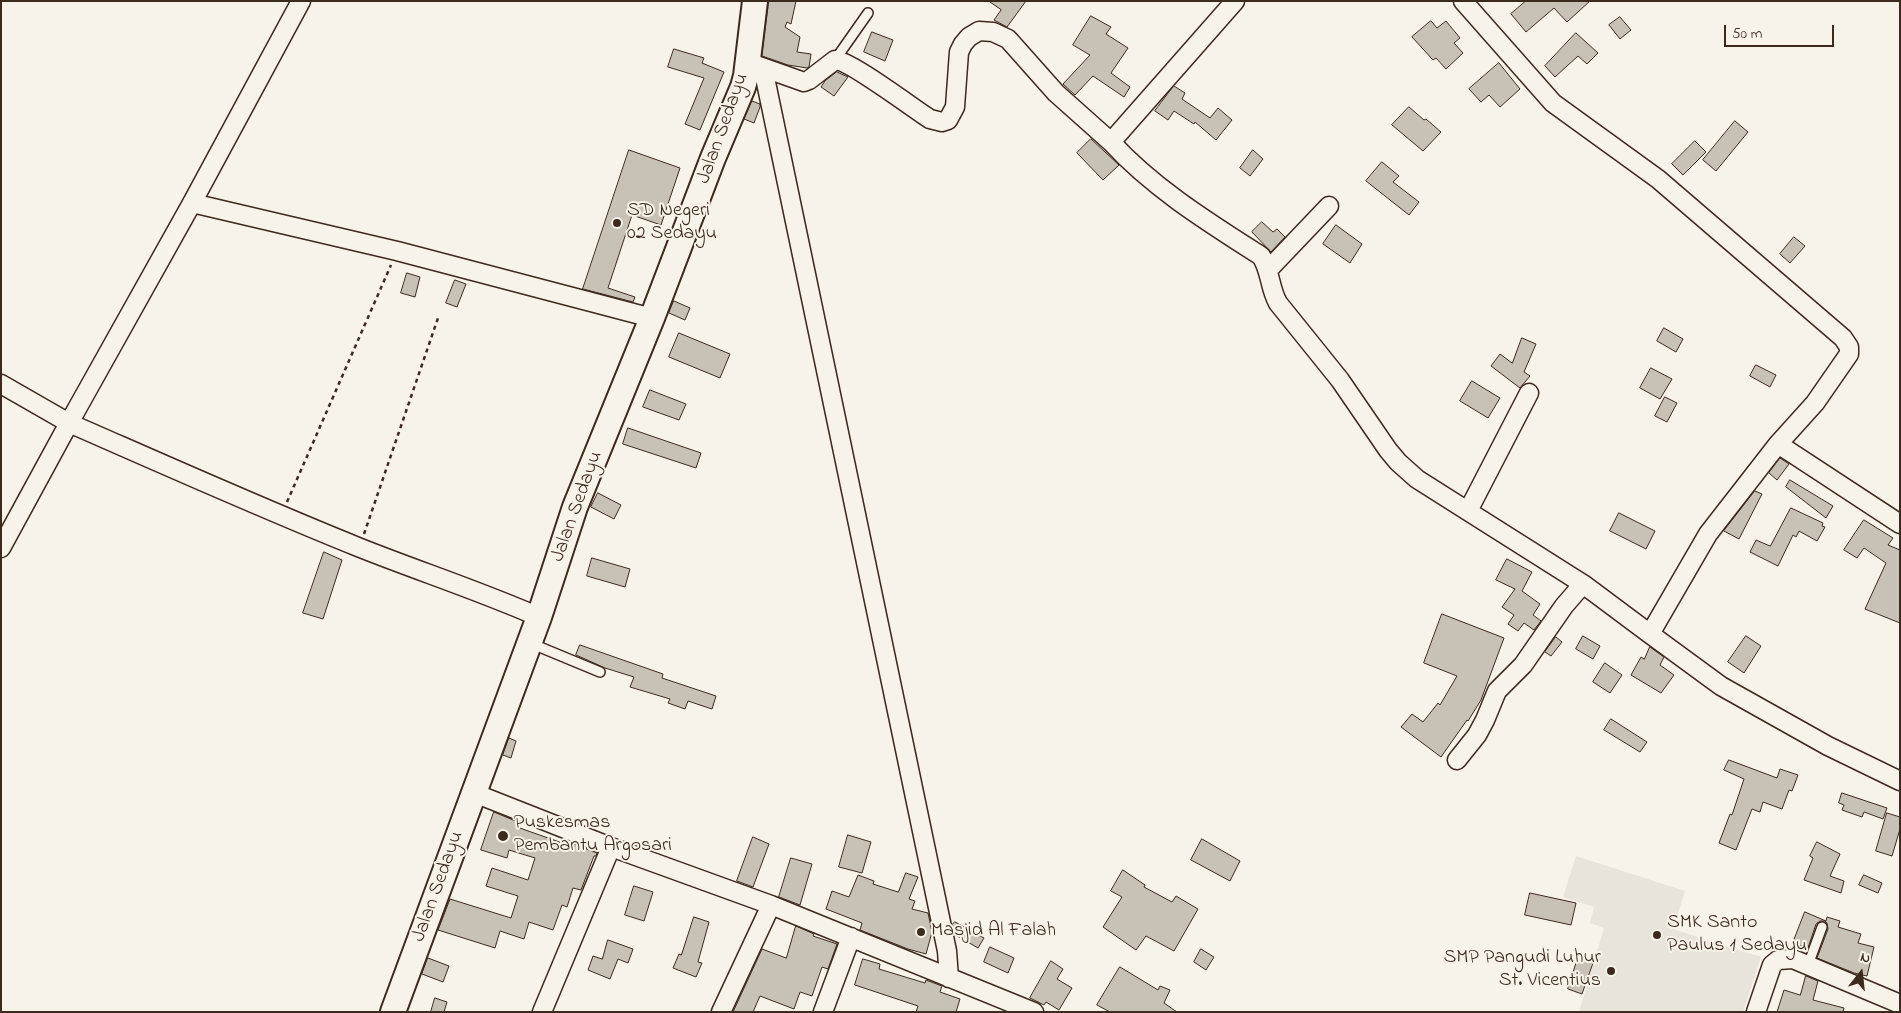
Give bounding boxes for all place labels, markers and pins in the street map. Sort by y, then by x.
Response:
place label: SD Negeri 02 Sedayu [627,200,717,247]
marker: SD Negeri 02 Sedayu [611,217,623,229]
place label: Puskesmas Pembantu Argosari [514,812,672,859]
marker: Puskesmas Pembantu Argosari [496,829,510,843]
place label: SMK Santo Paulus 1 Sedayu [1667,912,1807,959]
place label: Masjid Al Falah [931,920,1056,944]
marker: Masjid Al Falah [915,926,927,938]
marker: SMK Santo Paulus 1 Sedayu [1651,929,1663,941]
place label: SMP Pangudi Luhur St. Vicentius [1444,947,1601,994]
marker: SMP Pangudi Luhur St. Vicentius [1605,965,1617,977]

